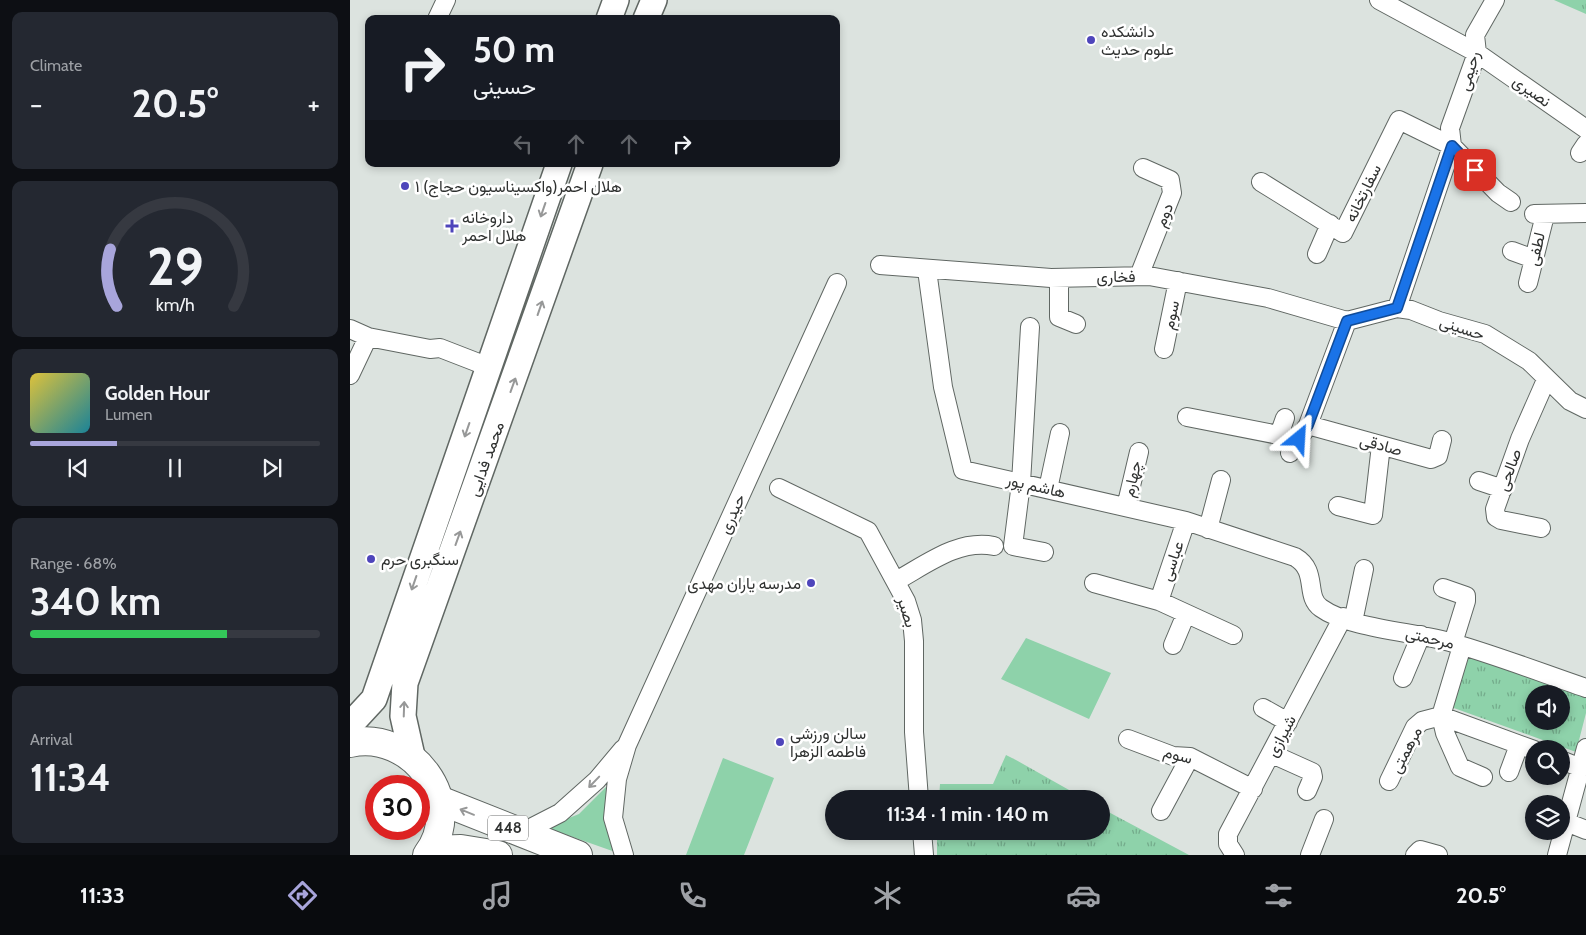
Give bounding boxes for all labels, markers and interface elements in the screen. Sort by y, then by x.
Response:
place label: دانشکده علوم حدیث [1101,22,1174,60]
text: 50 m [473,28,555,71]
marker: دانشکده علوم حدیث [1085,34,1097,46]
icon: right [390,35,455,100]
street label: رحیمی [1454,49,1485,93]
text: Climate [30,56,82,75]
street label: نصیری [1509,71,1555,112]
text: حسینی [473,73,536,100]
text: 20.5° [132,80,218,127]
text: − [30,87,42,121]
text: + [308,87,320,121]
icon: left [509,130,537,158]
icon: ahead [562,130,590,158]
icon: ahead [615,130,643,158]
icon: right [668,130,696,158]
pin [1454,149,1496,191]
icon: arrive [1461,156,1489,184]
street label: سفارتخانه [1341,161,1386,225]
place label: هلال احمر(واکسیناسیون حجاج) ۱ [415,177,622,198]
marker: هلال احمر(واکسیناسیون حجاج) ۱ [399,180,411,192]
street label: دوم [1151,200,1178,230]
one-way arrow [538,202,547,217]
place label: داروخانه هلال احمر [461,208,526,246]
marker: داروخانه هلال احمر [446,220,458,232]
street label: لطفی [1523,230,1550,268]
text: 29 [147,235,203,298]
street label: فخاری [1096,267,1136,287]
text: km/h [155,294,195,315]
street label: سوم [1159,299,1184,331]
one-way arrow [536,301,545,316]
street label: حسینی [1437,312,1487,345]
one-way arrow [509,378,518,393]
text: Golden Hour [105,382,210,405]
text: Lumen [105,405,152,424]
position arrow [1272,412,1324,464]
street label: محمد فدایی [464,419,509,499]
one-way arrow [462,421,472,437]
street label: صادقی [1358,430,1404,461]
street label: صالحی [1493,446,1526,494]
icon: previous [64,454,92,482]
icon: pause [161,454,189,482]
icon: next [258,454,286,482]
street label: چهارم [1119,459,1147,499]
street label: هاشم پور [1003,470,1067,504]
street label: حیدری [715,491,750,537]
one-way arrow [454,531,463,546]
street label: عباسی [1156,538,1189,584]
place label: سنگبری حرم [381,550,459,570]
marker: سنگبری حرم [365,553,377,565]
text: Range · 68% [30,554,117,573]
place label: مدرسه یاران مهدی [687,574,801,594]
one-way arrow [409,575,418,590]
marker: مدرسه یاران مهدی [805,577,817,589]
text: 340 km [30,578,161,625]
street label: بصیر [892,593,921,630]
street label: مرحمتی [1404,623,1456,654]
map controls [1525,685,1570,840]
button: sound [1525,685,1570,730]
one-way arrow [399,701,409,717]
street label: شیرازی [1262,712,1301,761]
place label: سالن ورزشی فاطمه الزهرا [790,724,866,762]
street label: مرهمتی [1386,724,1427,777]
text: Arrival [30,730,73,749]
marker: سالن ورزشی فاطمه الزهرا [774,736,786,748]
button: search [1525,740,1570,785]
street label: سوم [1161,742,1195,769]
text: 11:34 [30,754,111,801]
speed limit sign: 30 [365,775,430,840]
one-way arrow [588,776,600,788]
button: layers [1525,795,1570,840]
text: 11:34 · 1 min · 140 m [886,803,1049,826]
one-way arrow [460,806,475,815]
road number: 448 [488,816,528,840]
icon: directions [285,878,320,913]
icon: music [480,878,515,913]
icon: phone [675,878,710,913]
icon: climate [870,878,905,913]
icon: car [1066,878,1101,913]
icon: filters [1261,878,1296,913]
text: 11:33 [80,882,125,909]
text: 20.5° [1456,882,1506,909]

